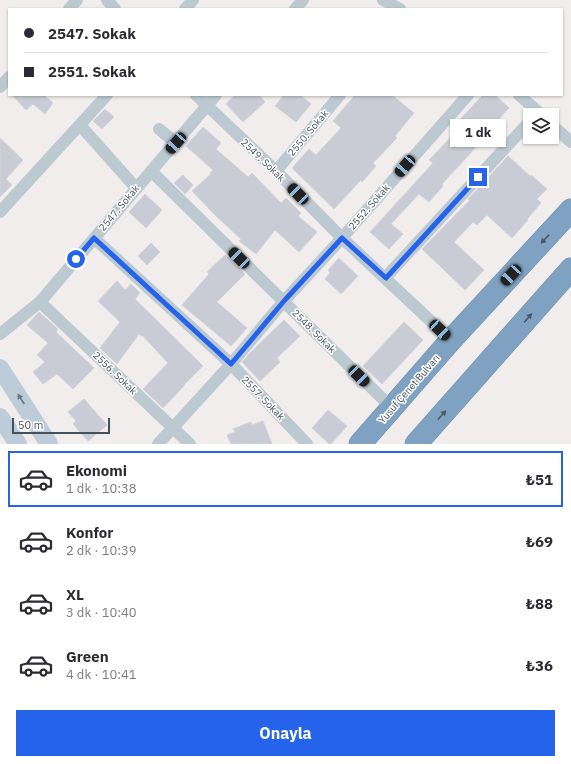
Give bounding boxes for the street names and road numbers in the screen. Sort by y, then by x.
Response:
street label: 2550. Sokak [285,107,332,159]
street label: 2549. Sokak [238,136,288,185]
street label: 2552. Sokak [346,181,393,233]
street label: 2547. Sokak [96,182,143,234]
street label: 2548. Sokak [289,306,339,356]
street label: 2556. Sokak [90,349,140,398]
street label: Yusuf Çenet Bulvarı [375,352,443,426]
street label: 2557. Sokak [239,373,288,423]

